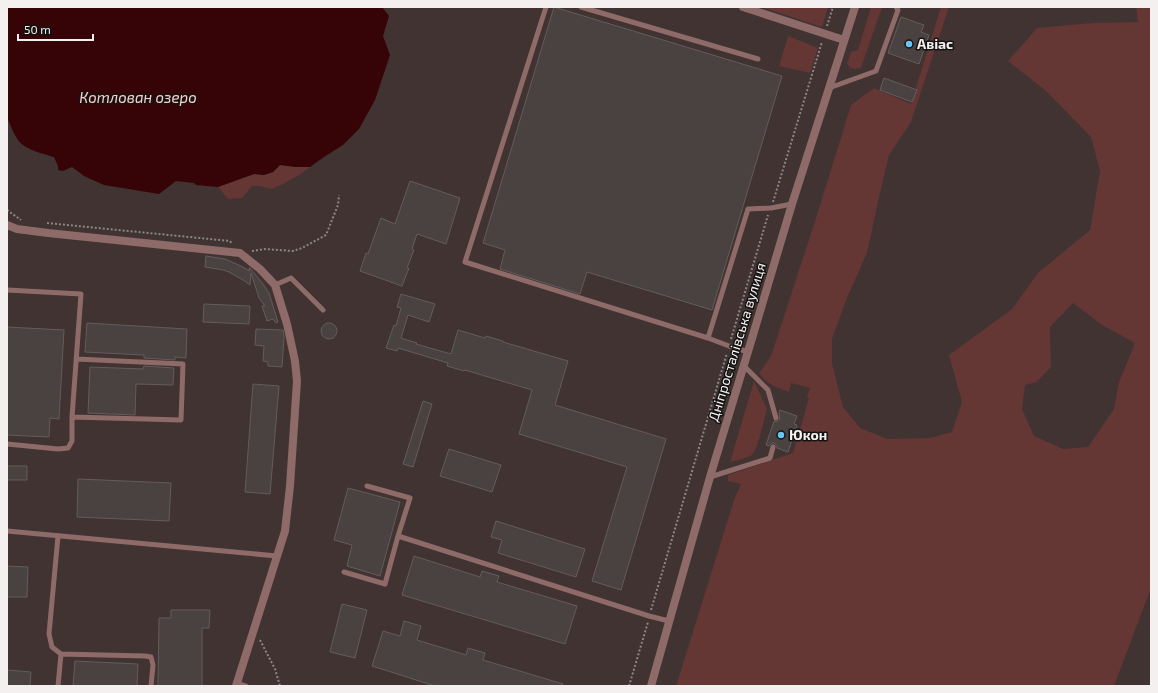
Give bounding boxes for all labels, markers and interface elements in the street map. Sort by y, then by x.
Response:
scale bar [18,16,93,42]
text: 50 m [24,22,51,36]
place label: Авіас [917,35,953,52]
marker: Авіас [904,39,914,49]
water label: Котлован озеро [79,88,197,106]
street label: Дніпросталівська вулиця [704,260,769,423]
place label: Юкон [789,426,827,443]
marker: Юкон [776,430,786,440]

